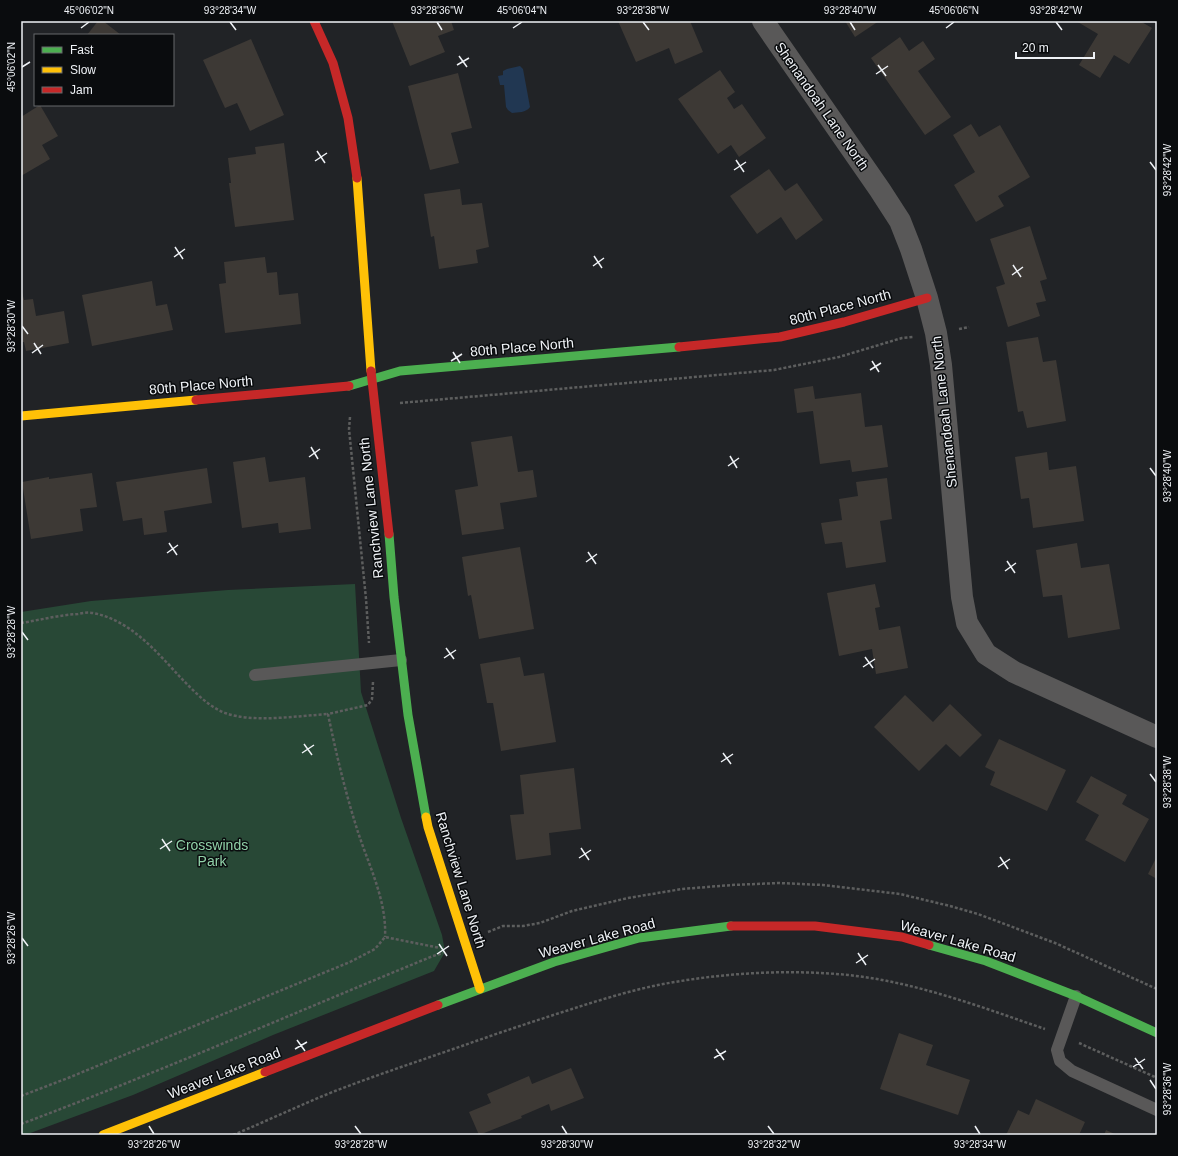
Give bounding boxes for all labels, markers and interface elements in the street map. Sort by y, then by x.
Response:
text: 45°06'02"N [64,5,114,16]
text: 93°28'34"W [204,5,257,16]
text: 93°28'36"W [411,5,464,16]
text: 45°06'04"N [497,5,547,16]
text: 93°28'38"W [617,5,670,16]
text: 93°28'40"W [824,5,877,16]
text: 45°06'06"N [929,5,979,16]
text: 93°28'42"W [1030,5,1083,16]
legend [34,34,174,106]
scale bar [1016,34,1094,60]
street label: Shenandoah Lane North [772,39,872,173]
text: 20 m [1022,41,1049,55]
text: 45°06'02"N [6,42,17,92]
text: Fast [70,43,94,57]
text: Slow [70,63,96,77]
text: Jam [70,83,93,97]
text: 93°28'42"W [1162,143,1173,196]
street label: 80th Place North [788,286,892,328]
text: 93°28'30"W [6,299,17,352]
street label: 80th Place North [469,334,575,360]
street label: Shenandoah Lane North [928,335,960,489]
street label: 80th Place North [148,372,254,398]
street label: Ranchview Lane North [356,437,386,579]
text: 93°28'40"W [1162,449,1173,502]
text: 93°28'28"W [6,605,17,658]
text: 93°28'38"W [1162,755,1173,808]
street label: Ranchview Lane North [433,810,489,950]
park label: Crosswinds Park [176,837,248,869]
text: 93°28'26"W [6,911,17,964]
street label: Weaver Lake Road [537,915,657,961]
street label: Weaver Lake Road [898,917,1018,965]
street label: Weaver Lake Road [165,1044,283,1102]
text: 93°28'36"W [1162,1062,1173,1115]
text: 93°28'26"W [128,1139,181,1150]
text: 93°28'28"W [335,1139,388,1150]
text: 93°28'30"W [541,1139,594,1150]
text: 93°28'32"W [748,1139,801,1150]
text: 93°28'34"W [954,1139,1007,1150]

